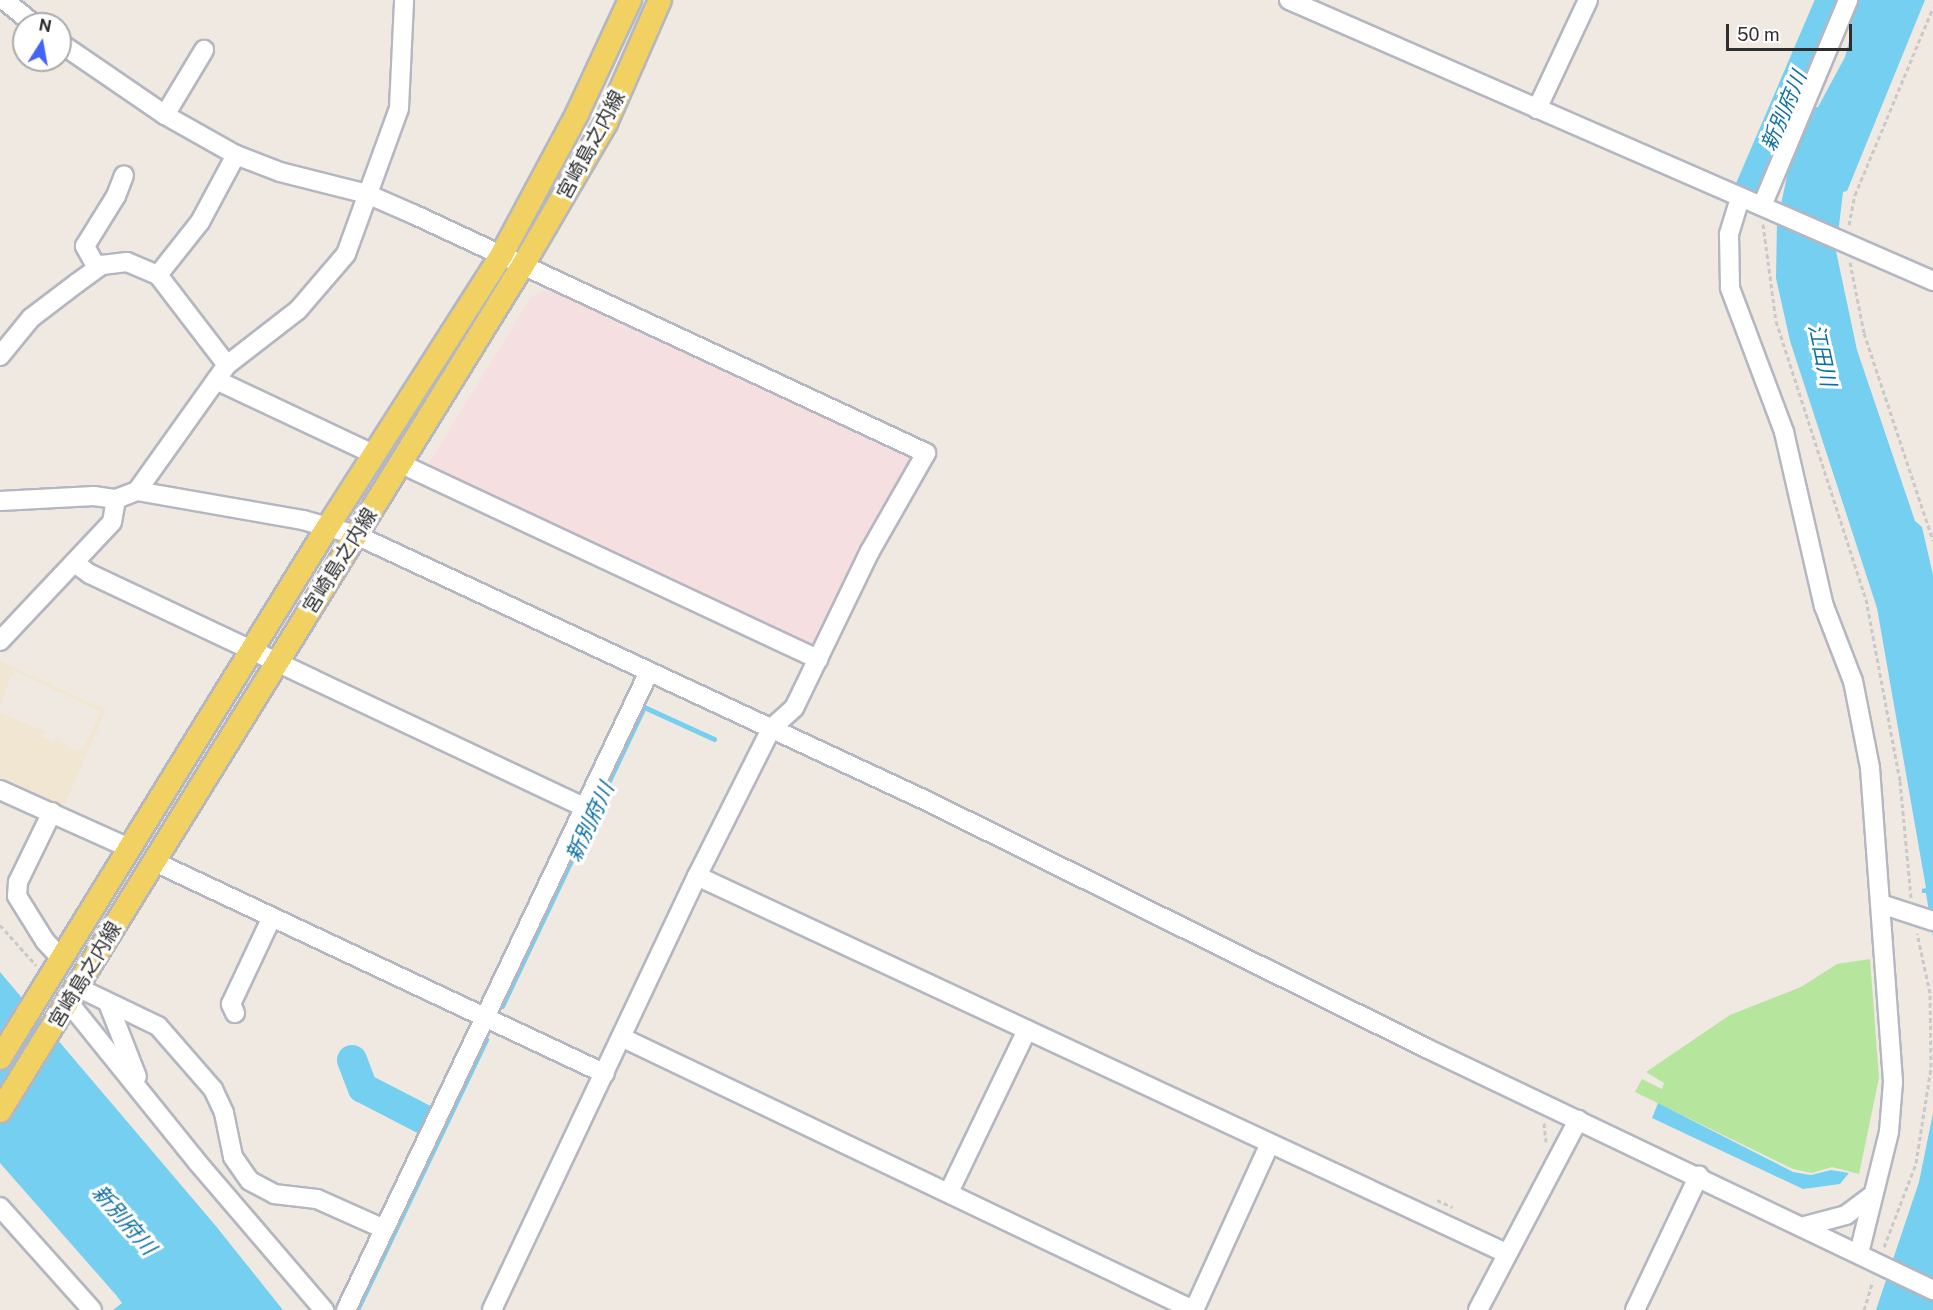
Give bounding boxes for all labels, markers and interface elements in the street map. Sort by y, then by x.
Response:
north arrow [12,12,72,72]
scale bar [1729,12,1855,50]
text: N [37,15,53,36]
text: 50 m [1737,24,1780,45]
water label: 新別府川 [1756,67,1812,155]
street label: 宮崎島之内線 [552,86,630,204]
water label: 江田川 [1803,322,1841,388]
street label: 宮崎島之内線 [298,504,382,618]
water label: 新別府川 [561,779,619,865]
street label: 宮崎島之内線 [44,917,126,1033]
water label: 新別府川 [87,1180,161,1260]

